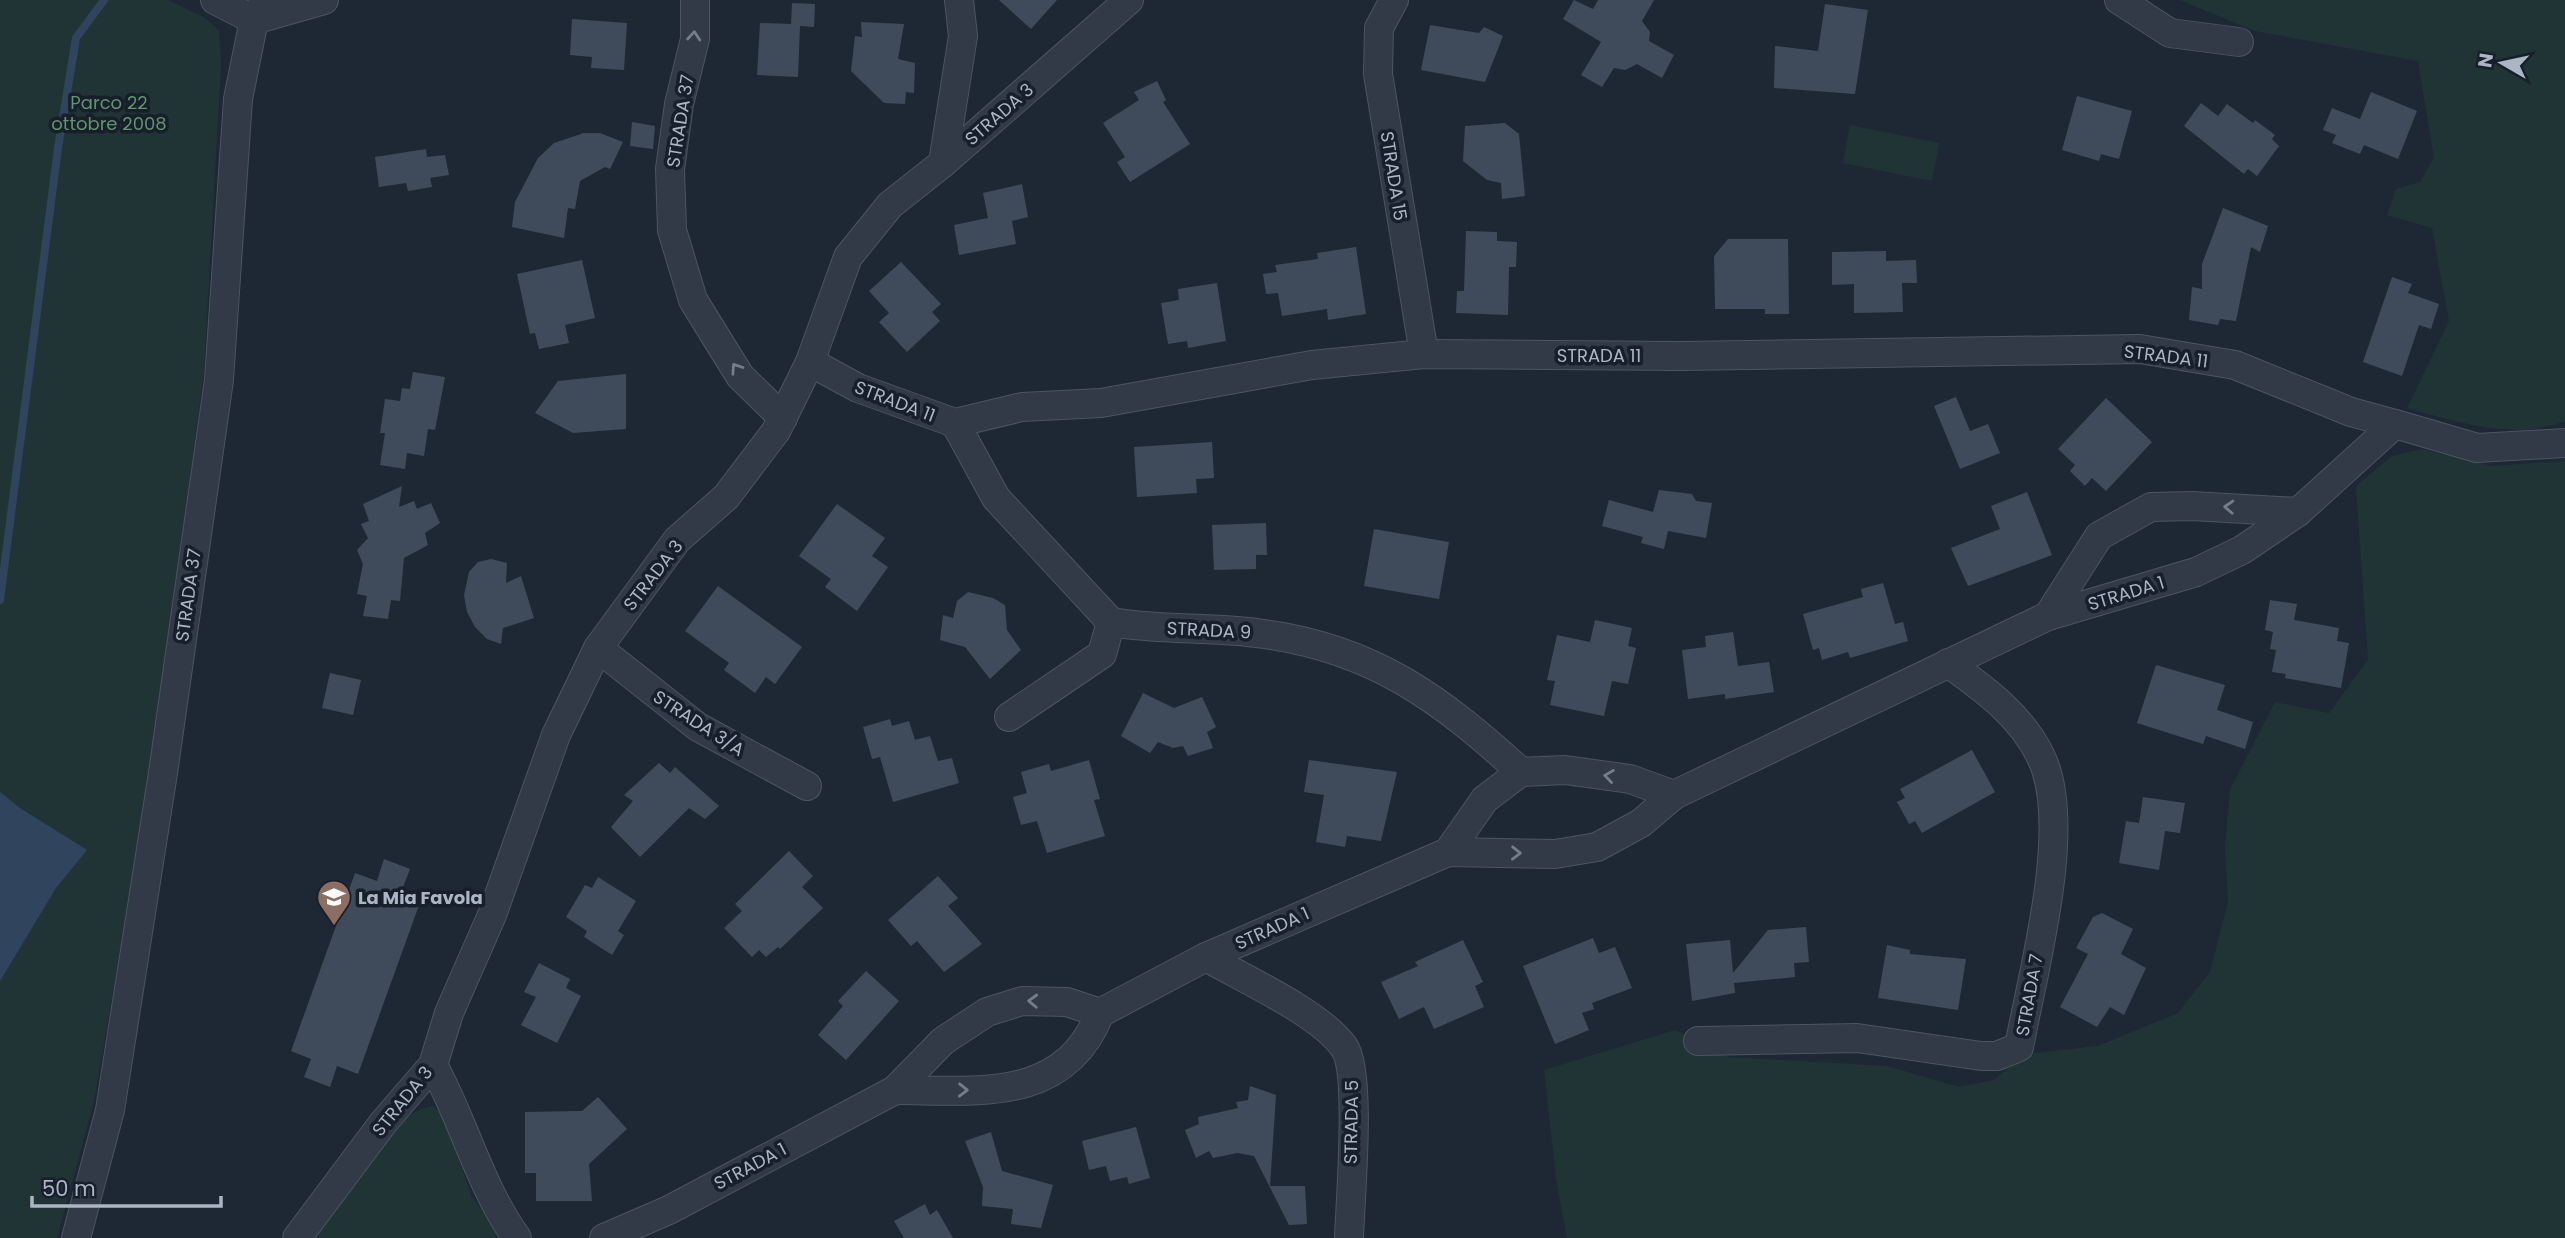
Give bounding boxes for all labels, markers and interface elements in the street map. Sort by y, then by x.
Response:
north arrow [2467,28,2537,98]
one-way arrow [686,30,701,41]
text: N [2471,51,2500,70]
street label: STRADA 37 [660,73,700,169]
street label: STRADA 3 [959,77,1039,151]
park label: Parco 22 ottobre 2008 [51,90,167,136]
street label: STRADA 15 [1375,130,1413,222]
street label: STRADA 11 [2123,338,2209,374]
street label: STRADA 11 [1557,343,1641,368]
one-way arrow [731,363,744,376]
street label: STRADA 11 [851,374,939,428]
one-way arrow [2224,500,2235,515]
street label: STRADA 3 [617,534,689,616]
street label: STRADA 37 [169,547,207,643]
street label: STRADA 1 [2085,570,2167,616]
street label: STRADA 9 [1166,615,1252,645]
street label: STRADA 3/A [648,684,750,762]
one-way arrow [1603,769,1614,784]
one-way arrow [1511,846,1522,861]
school or university icon: La Mia Favola [315,878,353,927]
place label: La Mia Favola [358,885,483,910]
street label: STRADA 1 [1231,901,1313,955]
street label: STRADA 7 [2009,952,2049,1038]
one-way arrow [1028,994,1039,1009]
street label: STRADA 3 [366,1061,438,1141]
street label: STRADA 5 [1338,1080,1364,1164]
one-way arrow [958,1083,969,1098]
street label: STRADA 1 [709,1136,791,1196]
scale bar [32,1164,220,1208]
text: 50 m [42,1174,96,1203]

